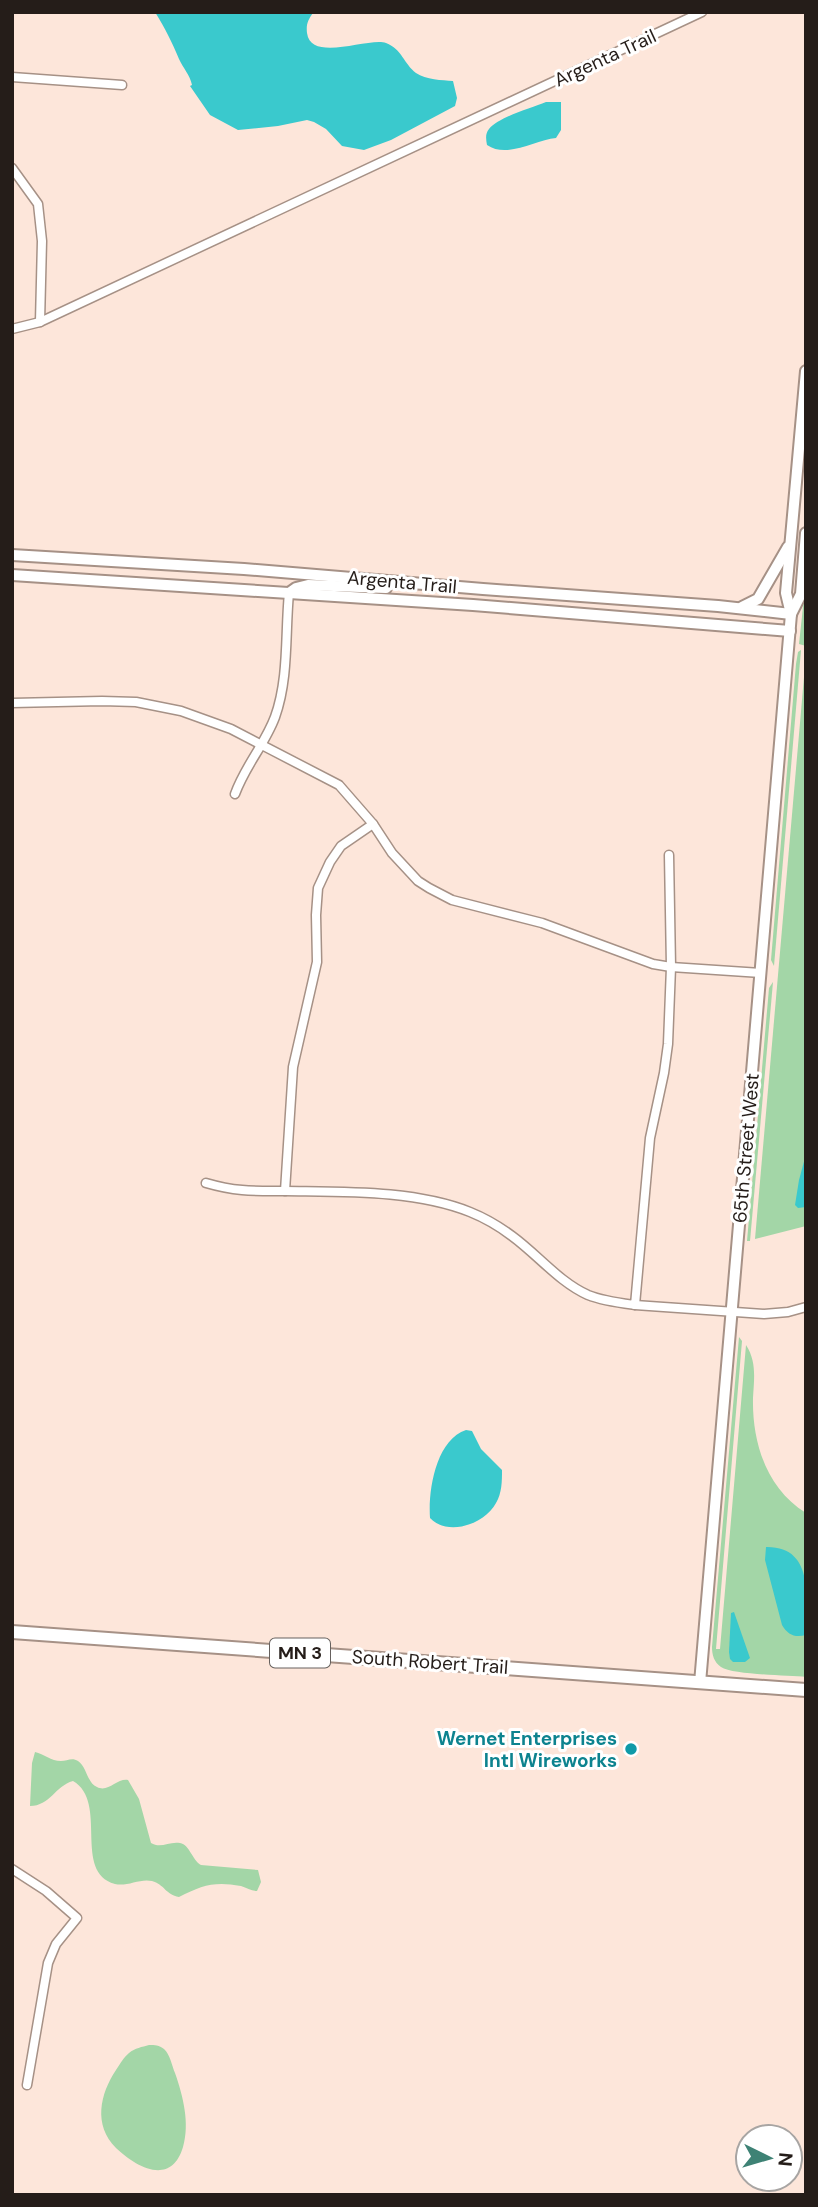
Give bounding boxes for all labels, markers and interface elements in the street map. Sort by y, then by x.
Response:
street label: Argenta Trail [550,23,660,93]
street label: Argenta Trail [346,565,458,599]
street label: 65th Street West [727,1072,765,1224]
road number: MN 3 [270,1638,330,1668]
street label: South Robert Trail [351,1644,509,1680]
place label: Wernet Enterprises Intl Wireworks [437,1726,617,1773]
marker: Wernet Enterprises Intl Wireworks [623,1741,639,1757]
north arrow [734,2123,804,2193]
text: N [772,2151,798,2167]

